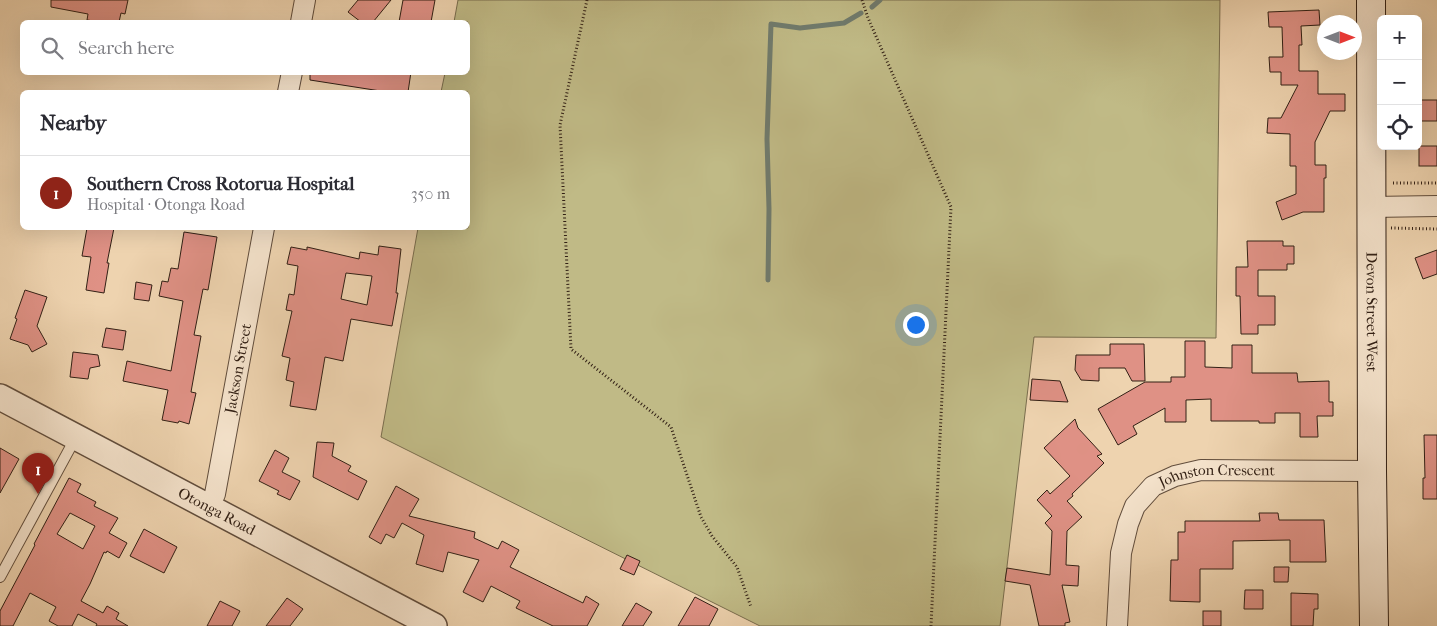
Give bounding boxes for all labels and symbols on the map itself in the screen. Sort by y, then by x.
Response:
north arrow [1317,15,1362,60]
street label: Devon Street West [1363,252,1381,373]
your location [903,312,929,338]
street label: Jackson Street [221,321,255,416]
pin: 1 [22,453,54,494]
street label: Johnston Crescent [1155,461,1276,492]
street label: Otonga Road [175,484,259,540]

